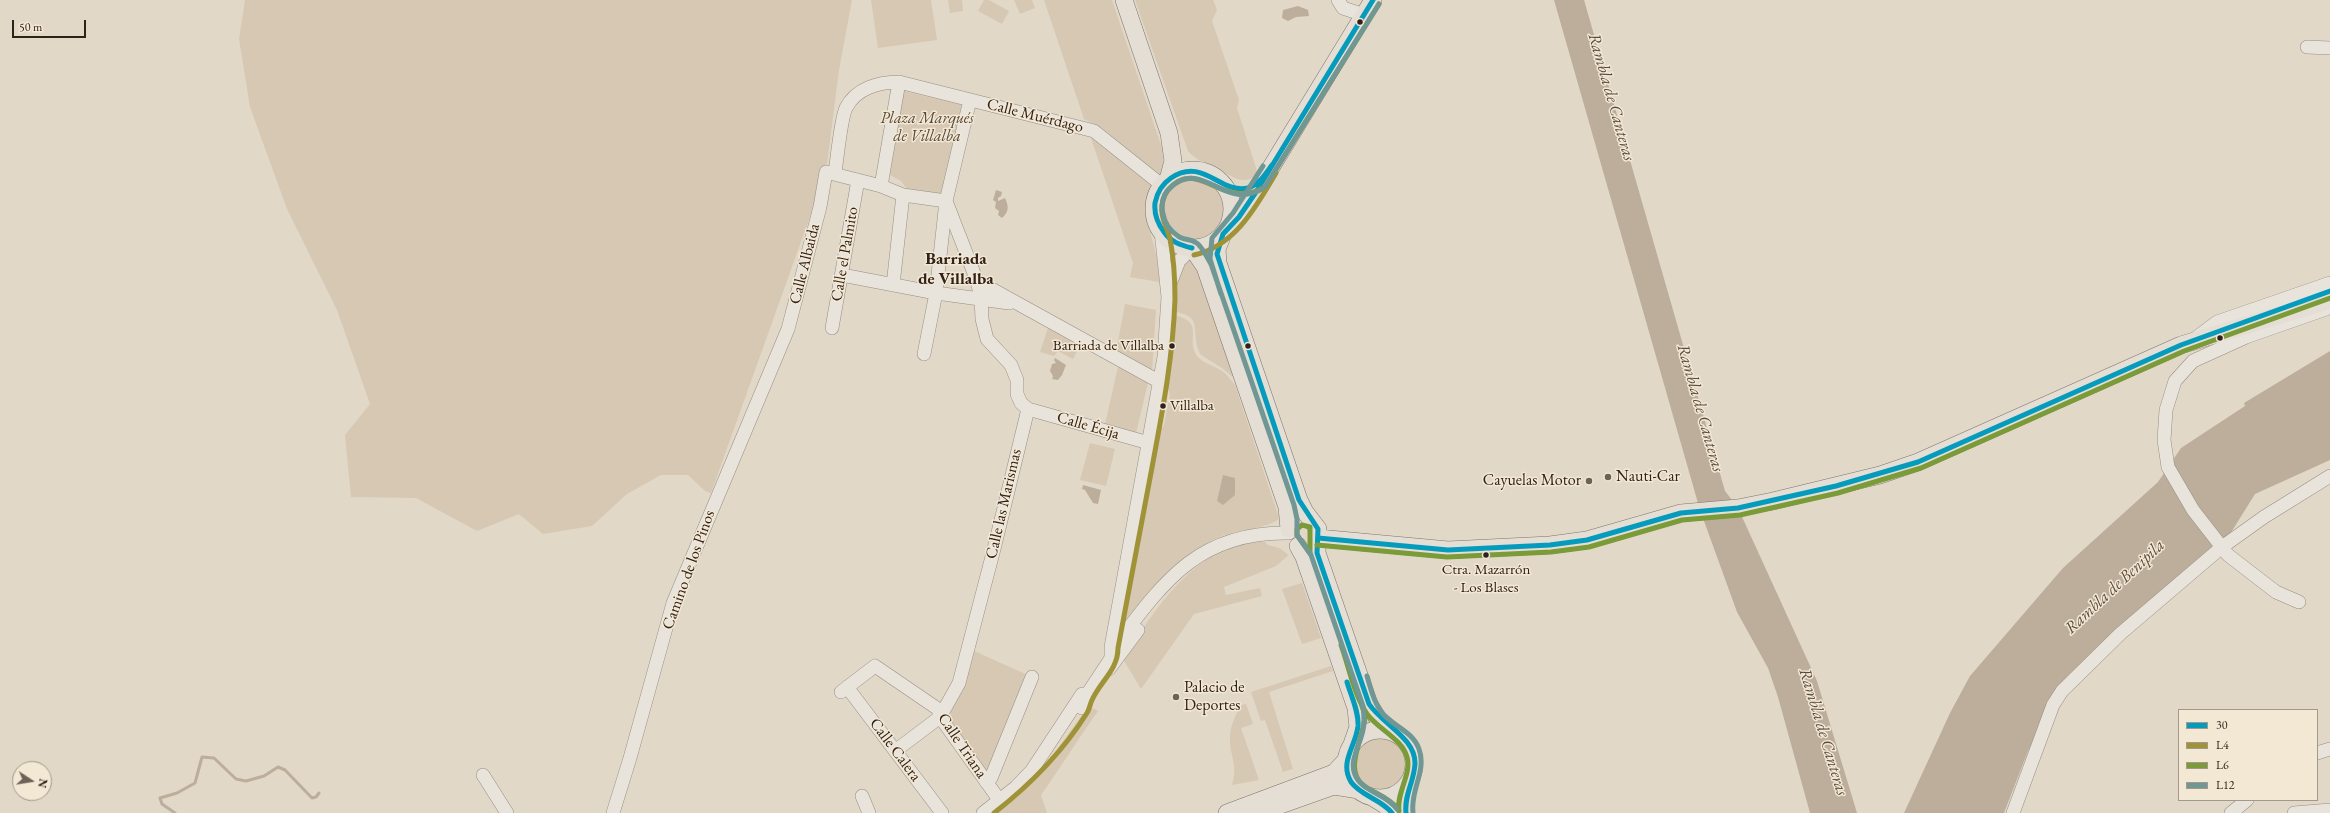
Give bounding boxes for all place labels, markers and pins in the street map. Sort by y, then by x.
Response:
unlabelled marker [1355,17,1365,27]
unlabelled marker [2215,333,2225,343]
place label: Barriada de Villalba [1053,337,1164,355]
marker: Barriada de Villalba [1167,341,1177,351]
unlabelled marker [1243,341,1253,351]
place label: Villalba [1170,397,1214,415]
marker: Villalba [1158,401,1168,411]
place label: Nauti-Car [1616,467,1680,487]
place label: Cayuelas Motor [1483,471,1581,491]
marker: Nauti-Car [1603,472,1613,482]
marker: Cayuelas Motor [1584,476,1594,486]
marker: Ctra. Mazarrón - Los Blases [1481,550,1491,560]
place label: Ctra. Mazarrón - Los Blases [1442,561,1530,596]
place label: Palacio de Deportes [1184,678,1245,716]
marker: Palacio de Deportes [1171,692,1181,702]

